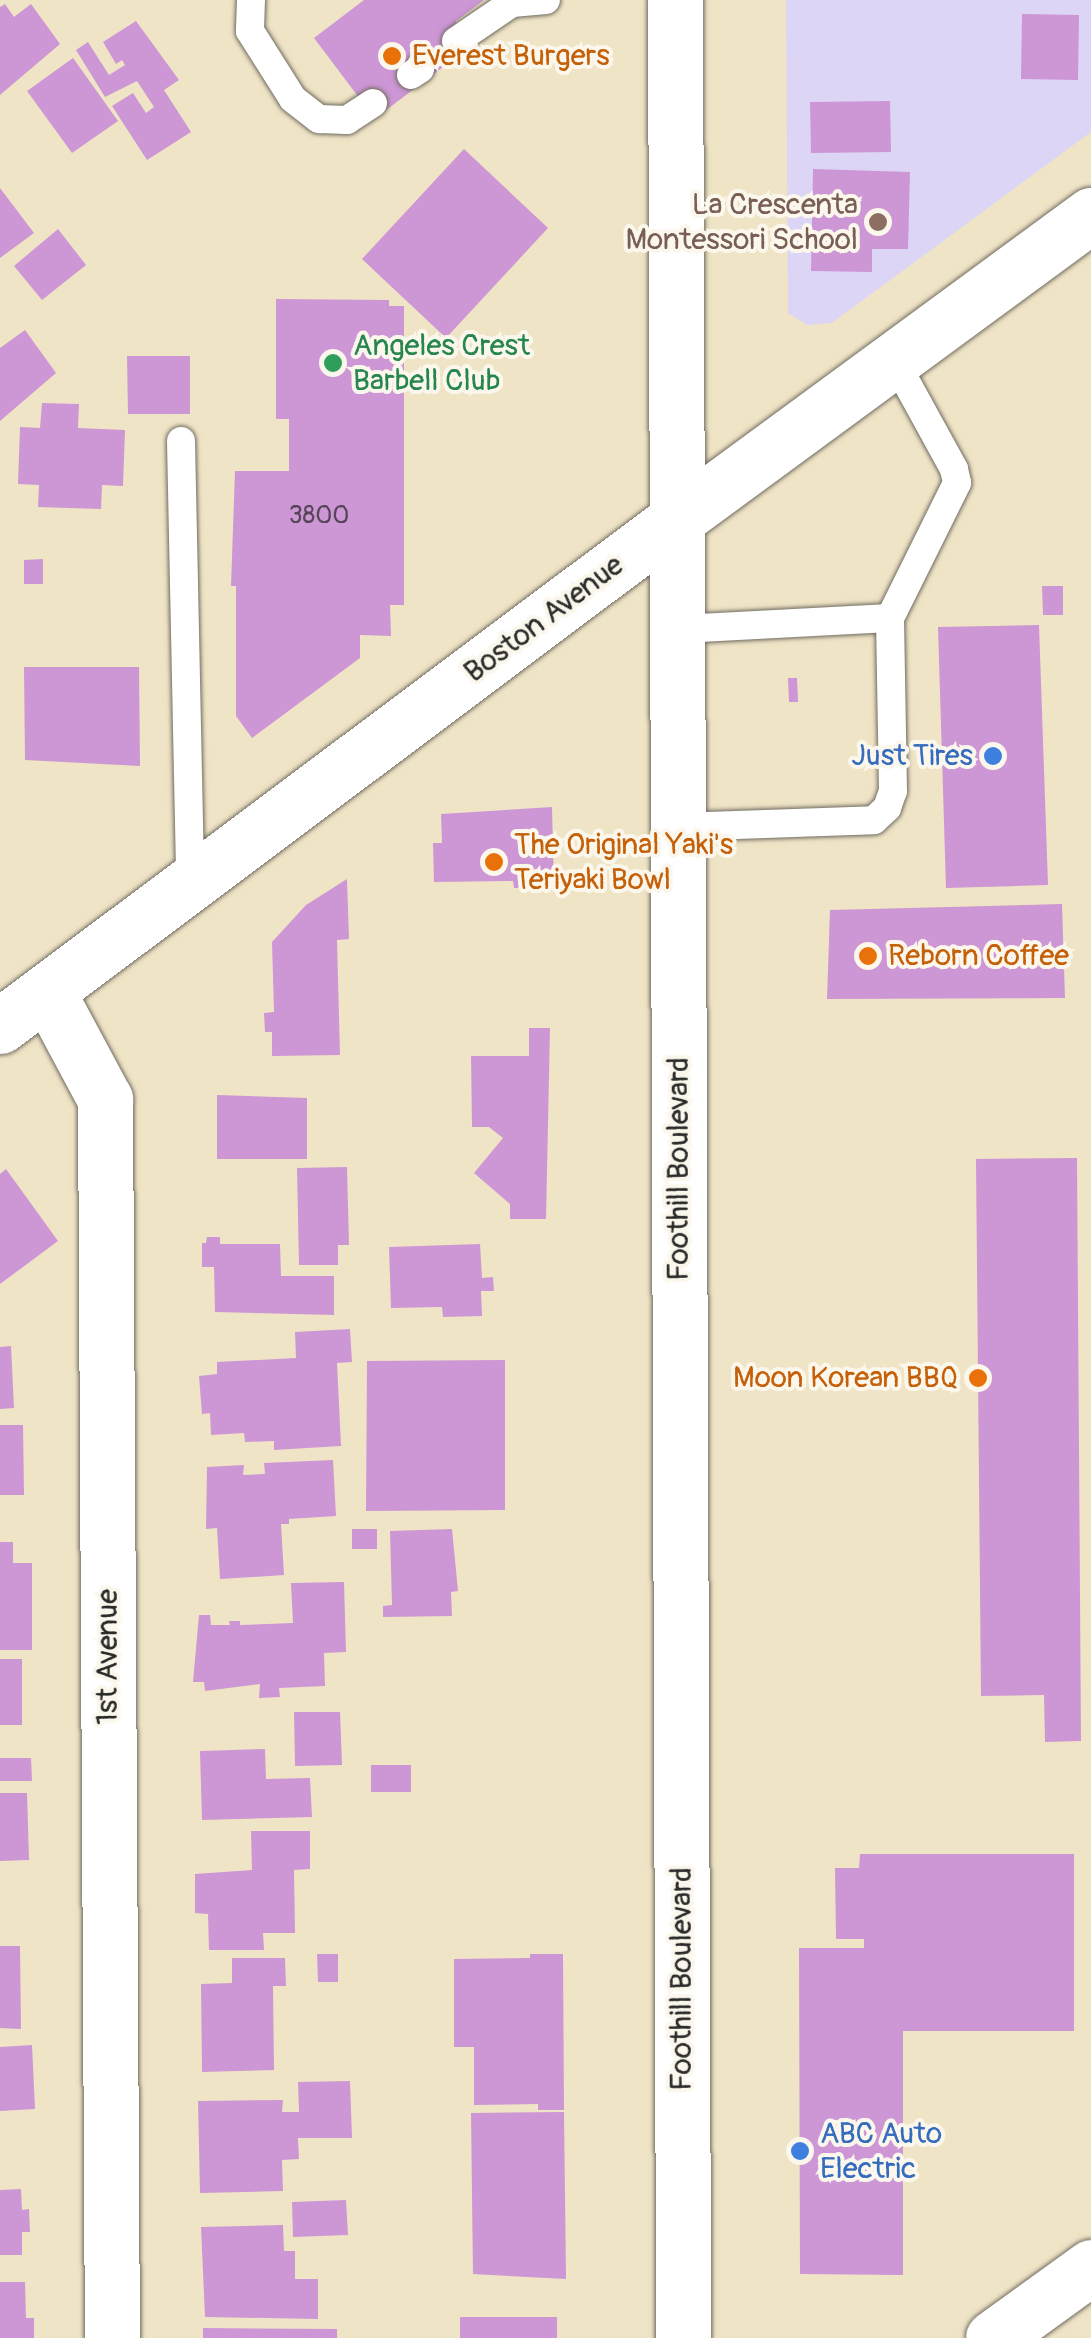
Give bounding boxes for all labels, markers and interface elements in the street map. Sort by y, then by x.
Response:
place label: Everest Burgers [412,38,610,74]
marker: Everest Burgers [381,45,403,67]
place label: La Crescenta Montessori School [625,187,858,258]
marker: La Crescenta Montessori School [867,211,889,233]
place label: Angeles Crest Barbell Club [353,328,530,398]
marker: Angeles Crest Barbell Club [322,352,344,374]
house number: 3800 [289,501,349,531]
street label: Boston Avenue [457,547,631,691]
place label: Just Tires [851,738,973,774]
marker: Just Tires [982,745,1004,767]
place label: The Original Yaki's Teriyaki Bowl [514,827,733,898]
marker: The Original Yaki's Teriyaki Bowl [483,851,505,873]
place label: Reborn Coffee [888,938,1069,974]
marker: Reborn Coffee [857,945,879,967]
street label: Foothill Boulevard [661,1057,697,1281]
place label: Moon Korean BBQ [733,1360,958,1396]
marker: Moon Korean BBQ [967,1367,989,1389]
street label: 1st Avenue [90,1589,126,1725]
street label: Foothill Boulevard [664,1867,700,2091]
place label: ABC Auto Electric [820,2116,942,2186]
marker: ABC Auto Electric [789,2140,811,2162]

